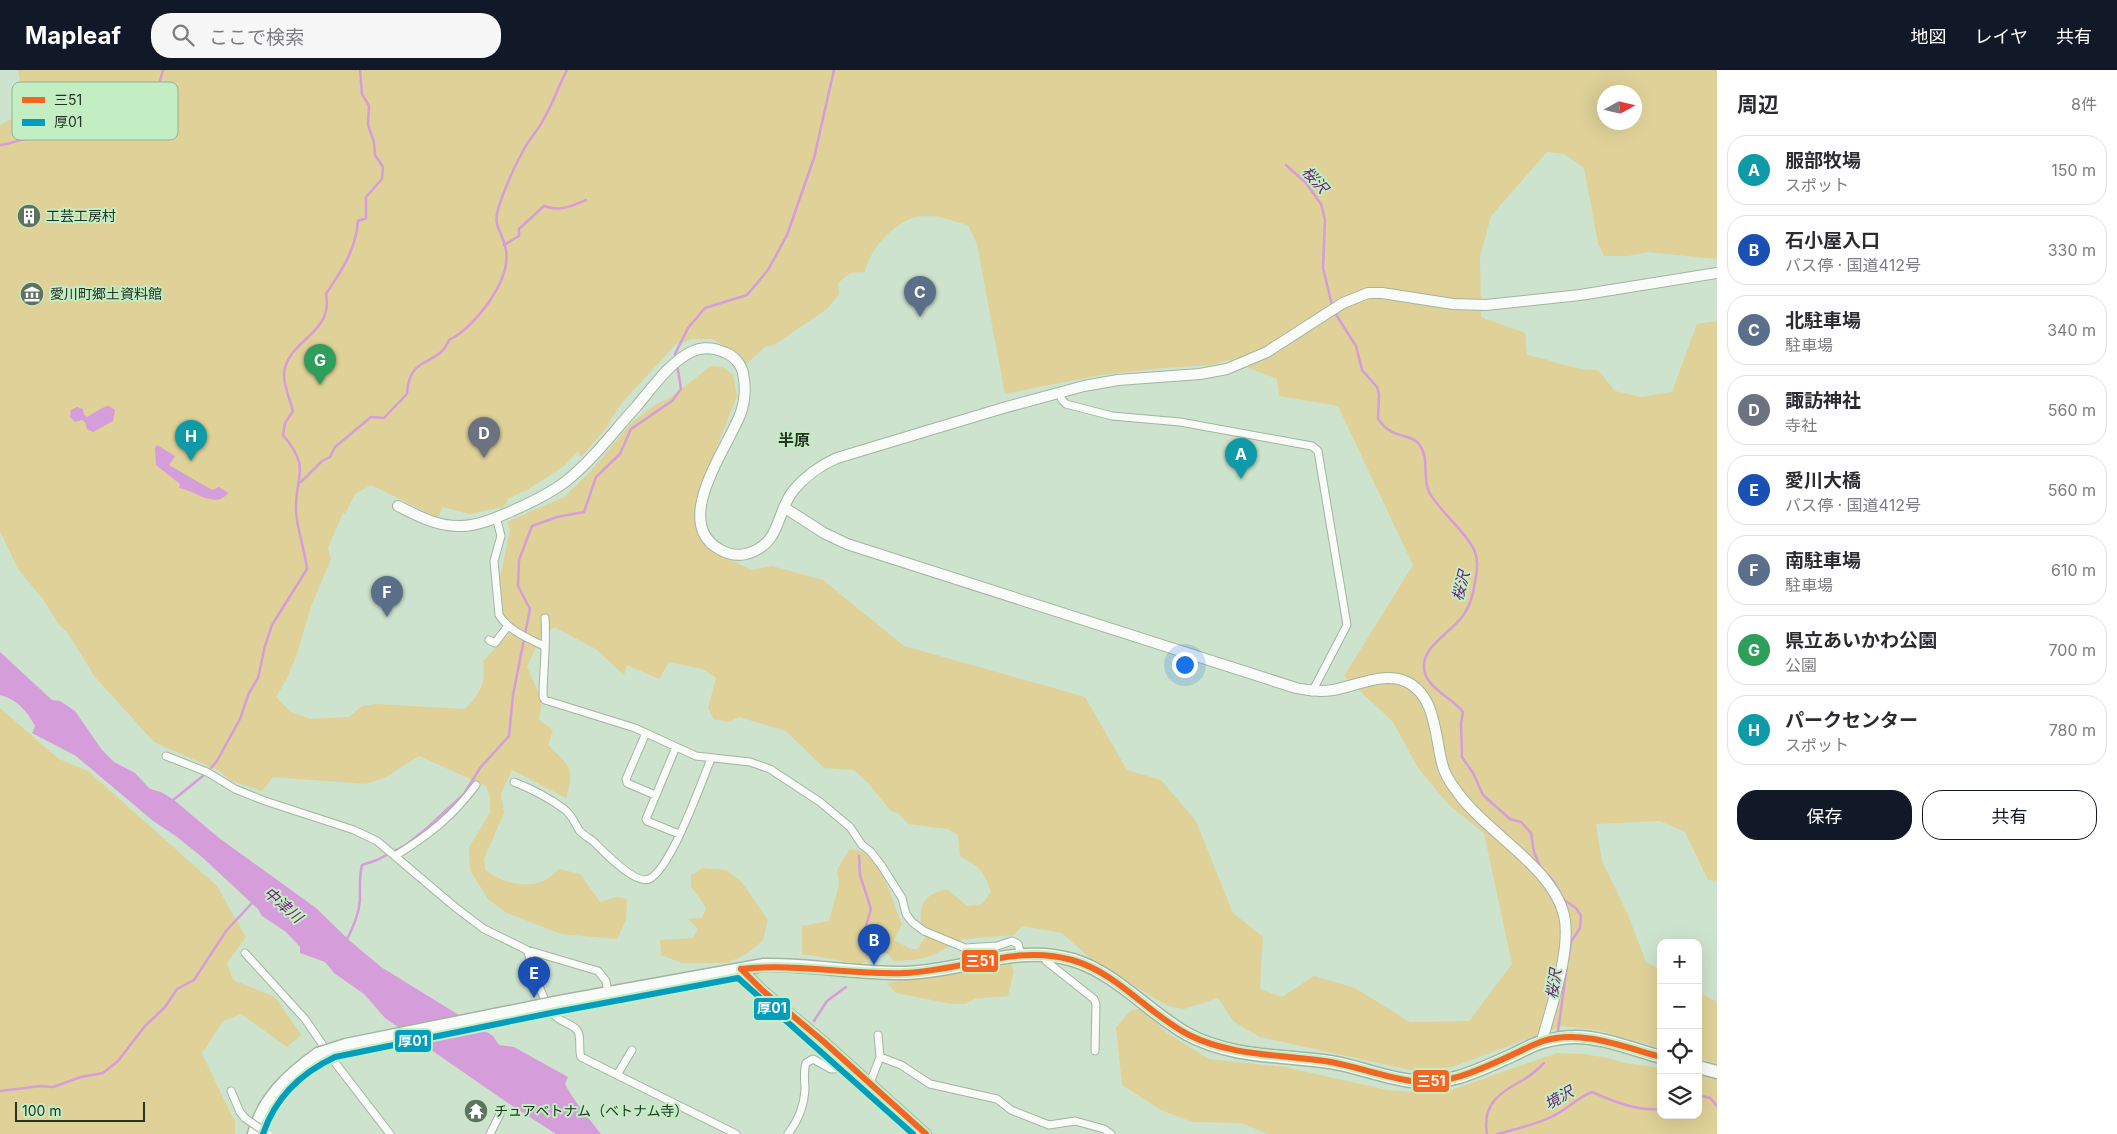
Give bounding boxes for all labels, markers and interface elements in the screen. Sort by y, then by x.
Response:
search box [151,13,501,58]
text: Mapleaf [25,21,121,50]
icon: search [169,21,197,49]
text: ここで検索 [209,26,304,49]
text: 地図 [1911,26,1947,47]
text: レイヤ [1975,26,2028,47]
text: 共有 [2056,26,2092,47]
legend [12,82,178,140]
north arrow [1597,85,1642,130]
text: 三51 [54,91,82,108]
text: 周辺 [1737,92,1779,117]
text: 8件 [2071,94,2097,114]
text: 厚01 [54,113,83,130]
text: 服部牧場 [1785,149,1861,172]
text: A [1748,160,1760,180]
text: 150 m [2051,160,2096,180]
water label: 桜沢 [1298,162,1334,199]
text: スポット [1785,175,1849,195]
building icon: 工芸工房村 [16,203,42,229]
place label: 工芸工房村 [46,207,116,224]
text: 石小屋入口 [1785,229,1880,252]
text: B [1749,240,1759,260]
text: 330 m [2048,240,2096,260]
text: バス停 · 国道412号 [1785,255,1921,275]
pin: C [904,276,936,317]
museum icon: 愛川町郷土資料館 [19,281,45,307]
place label: 愛川町郷土資料館 [50,285,162,302]
text: 北駐車場 [1785,309,1861,332]
text: C [1748,320,1760,340]
text: 340 m [2047,320,2096,340]
text: 駐車場 [1785,335,1833,355]
pin: G [304,344,336,385]
text: 諏訪神社 [1785,389,1861,412]
text: D [1748,400,1760,420]
text: 560 m [2048,400,2096,420]
text: 寺社 [1785,415,1817,435]
pin: D [468,417,500,458]
pin: H [175,420,207,461]
district label: 半原 [778,430,810,450]
pin: A [1225,438,1257,479]
text: 愛川大橋 [1785,469,1861,492]
text: E [1749,480,1759,500]
text: 560 m [2048,480,2096,500]
text: バス停 · 国道412号 [1785,495,1921,515]
text: 南駐車場 [1785,549,1861,572]
text: F [1749,560,1759,580]
text: 610 m [2051,560,2096,580]
water label: 桜沢 [1447,567,1474,603]
text: 駐車場 [1785,575,1833,595]
pin: F [371,576,403,617]
text: 県立あいかわ公園 [1785,629,1937,652]
text: G [1748,640,1760,660]
text: 700 m [2048,640,2096,660]
your location [1172,652,1198,678]
text: 公園 [1785,655,1817,675]
text: パークセンター [1785,709,1918,732]
text: H [1748,720,1760,740]
text: 780 m [2049,720,2096,740]
text: スポット [1785,735,1849,755]
button: 保存 [1737,790,1912,840]
button: 共有 [1922,790,2097,840]
water label: 中津川 [260,883,308,928]
pin: B [858,924,890,965]
map controls [1657,939,1702,1119]
button: + [1657,939,1702,984]
line badge: 三51 [961,949,999,973]
text: 三51 [966,952,994,969]
pin: E [518,957,550,998]
water label: 桜沢 [1542,966,1565,1000]
button: − [1657,984,1702,1029]
line badge: 厚01 [753,997,791,1021]
text: 厚01 [757,999,787,1016]
line badge: 厚01 [394,1029,432,1053]
button: locate [1657,1029,1702,1074]
text: 厚01 [398,1032,428,1049]
line badge: 三51 [1412,1069,1450,1093]
text: 三51 [1417,1072,1445,1089]
button: layers [1657,1074,1702,1119]
water label: 境沢 [1541,1081,1578,1113]
temple icon: チュアベトナム（ベトナム寺） [463,1098,489,1124]
scale bar [15,1099,145,1122]
text: 100 m [22,1102,62,1119]
place label: チュアベトナム（ベトナム寺） [494,1102,689,1119]

